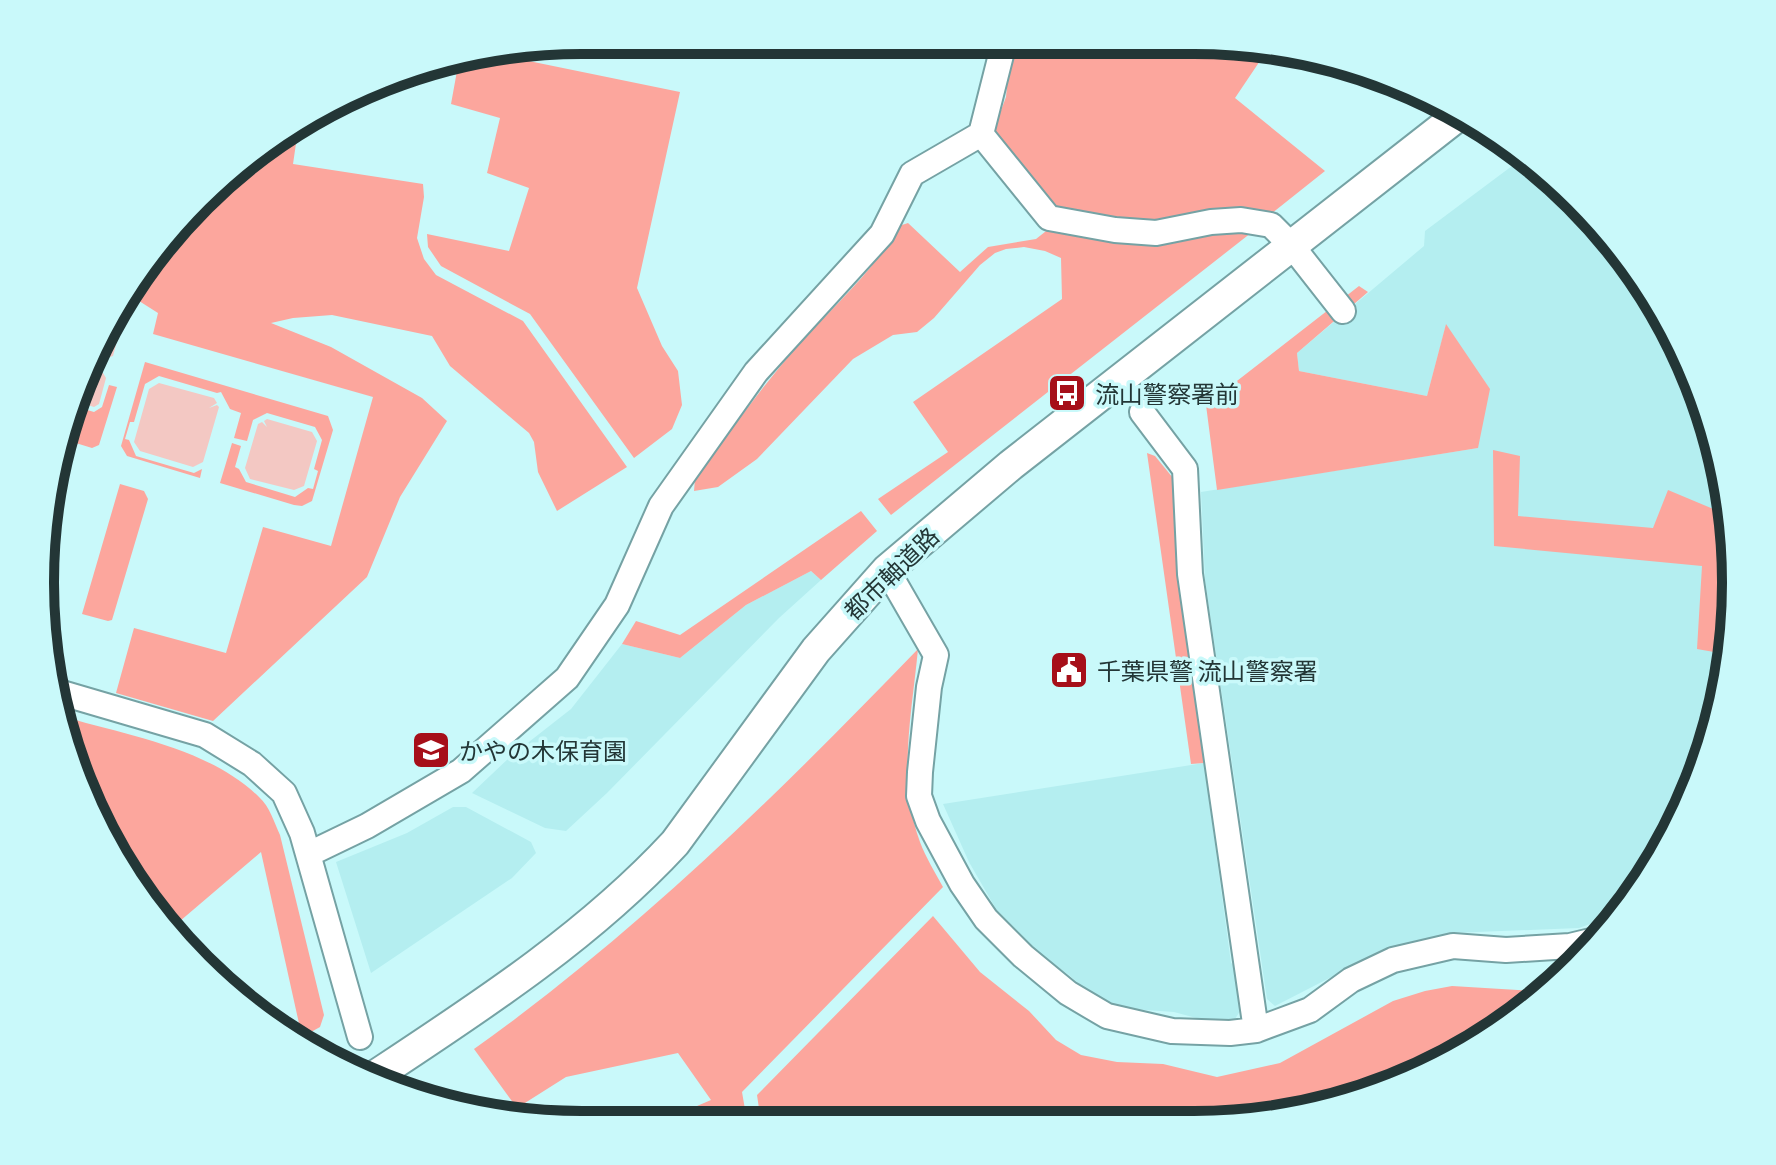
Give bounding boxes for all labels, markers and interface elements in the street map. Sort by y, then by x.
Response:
bus stop icon: 流山警察署前 [1046,372,1088,414]
place label: 流山警察署前 [1095,379,1239,408]
street label: 都市軸道路 [838,521,944,625]
public building icon: 千葉県警 流山警察署 [1048,649,1090,691]
place label: 千葉県警 流山警察署 [1097,656,1318,685]
school or university icon: かやの木保育園 [410,729,452,771]
place label: かやの木保育園 [459,736,627,765]

